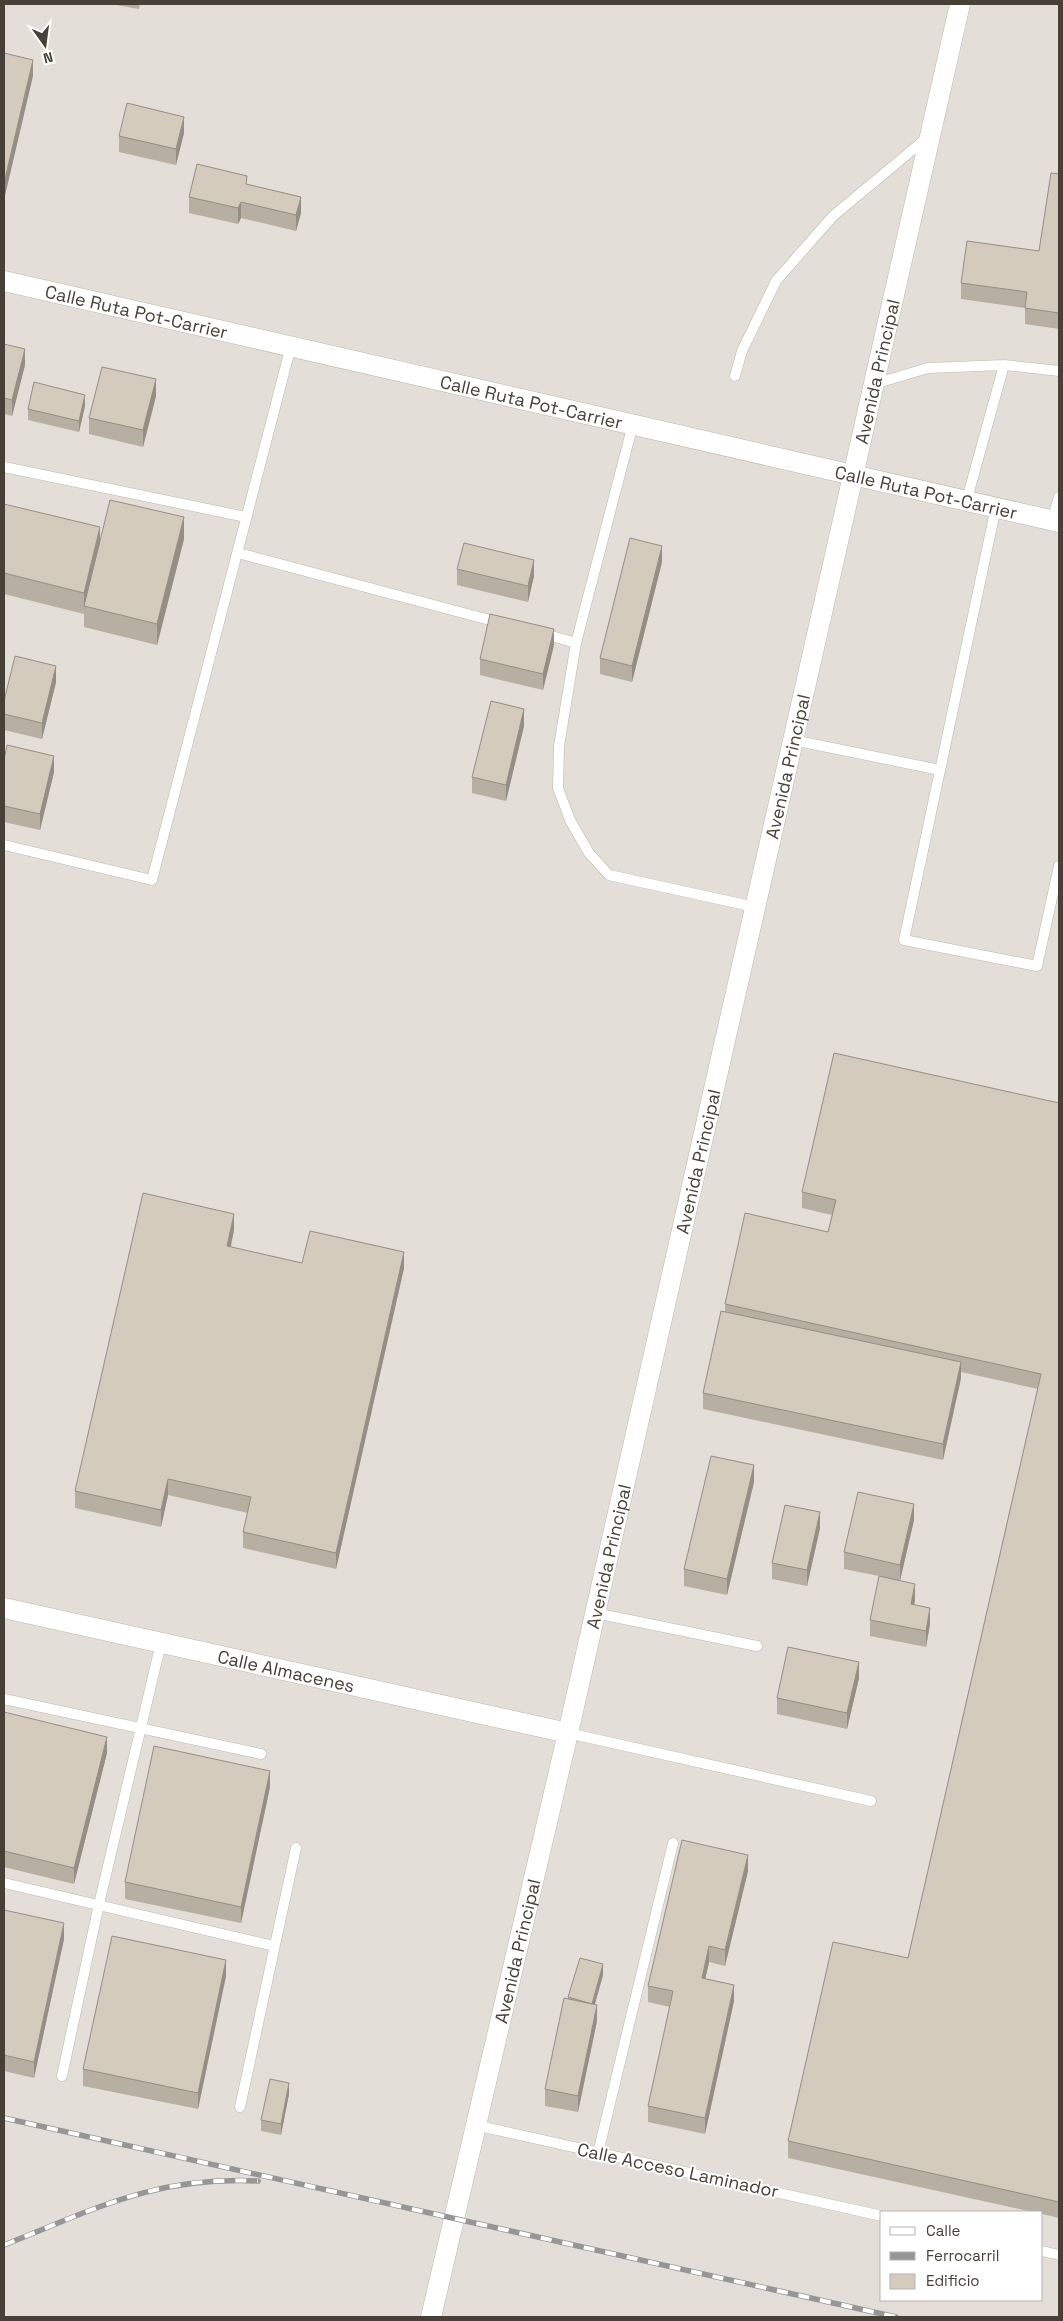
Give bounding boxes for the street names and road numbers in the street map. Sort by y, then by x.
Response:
street label: Calle Ruta Pot-Carrier [43,279,230,343]
street label: Avenida Principal [849,297,904,446]
street label: Calle Ruta Pot-Carrier [438,369,625,434]
street label: Calle Ruta Pot-Carrier [833,460,1020,524]
street label: Avenida Principal [760,692,815,841]
street label: Avenida Principal [670,1087,725,1236]
street label: Avenida Principal [581,1482,636,1631]
street label: Calle Almacenes [215,1644,357,1697]
street label: Avenida Principal [489,1876,545,2025]
street label: Calle Acceso Laminador [575,2137,781,2203]

